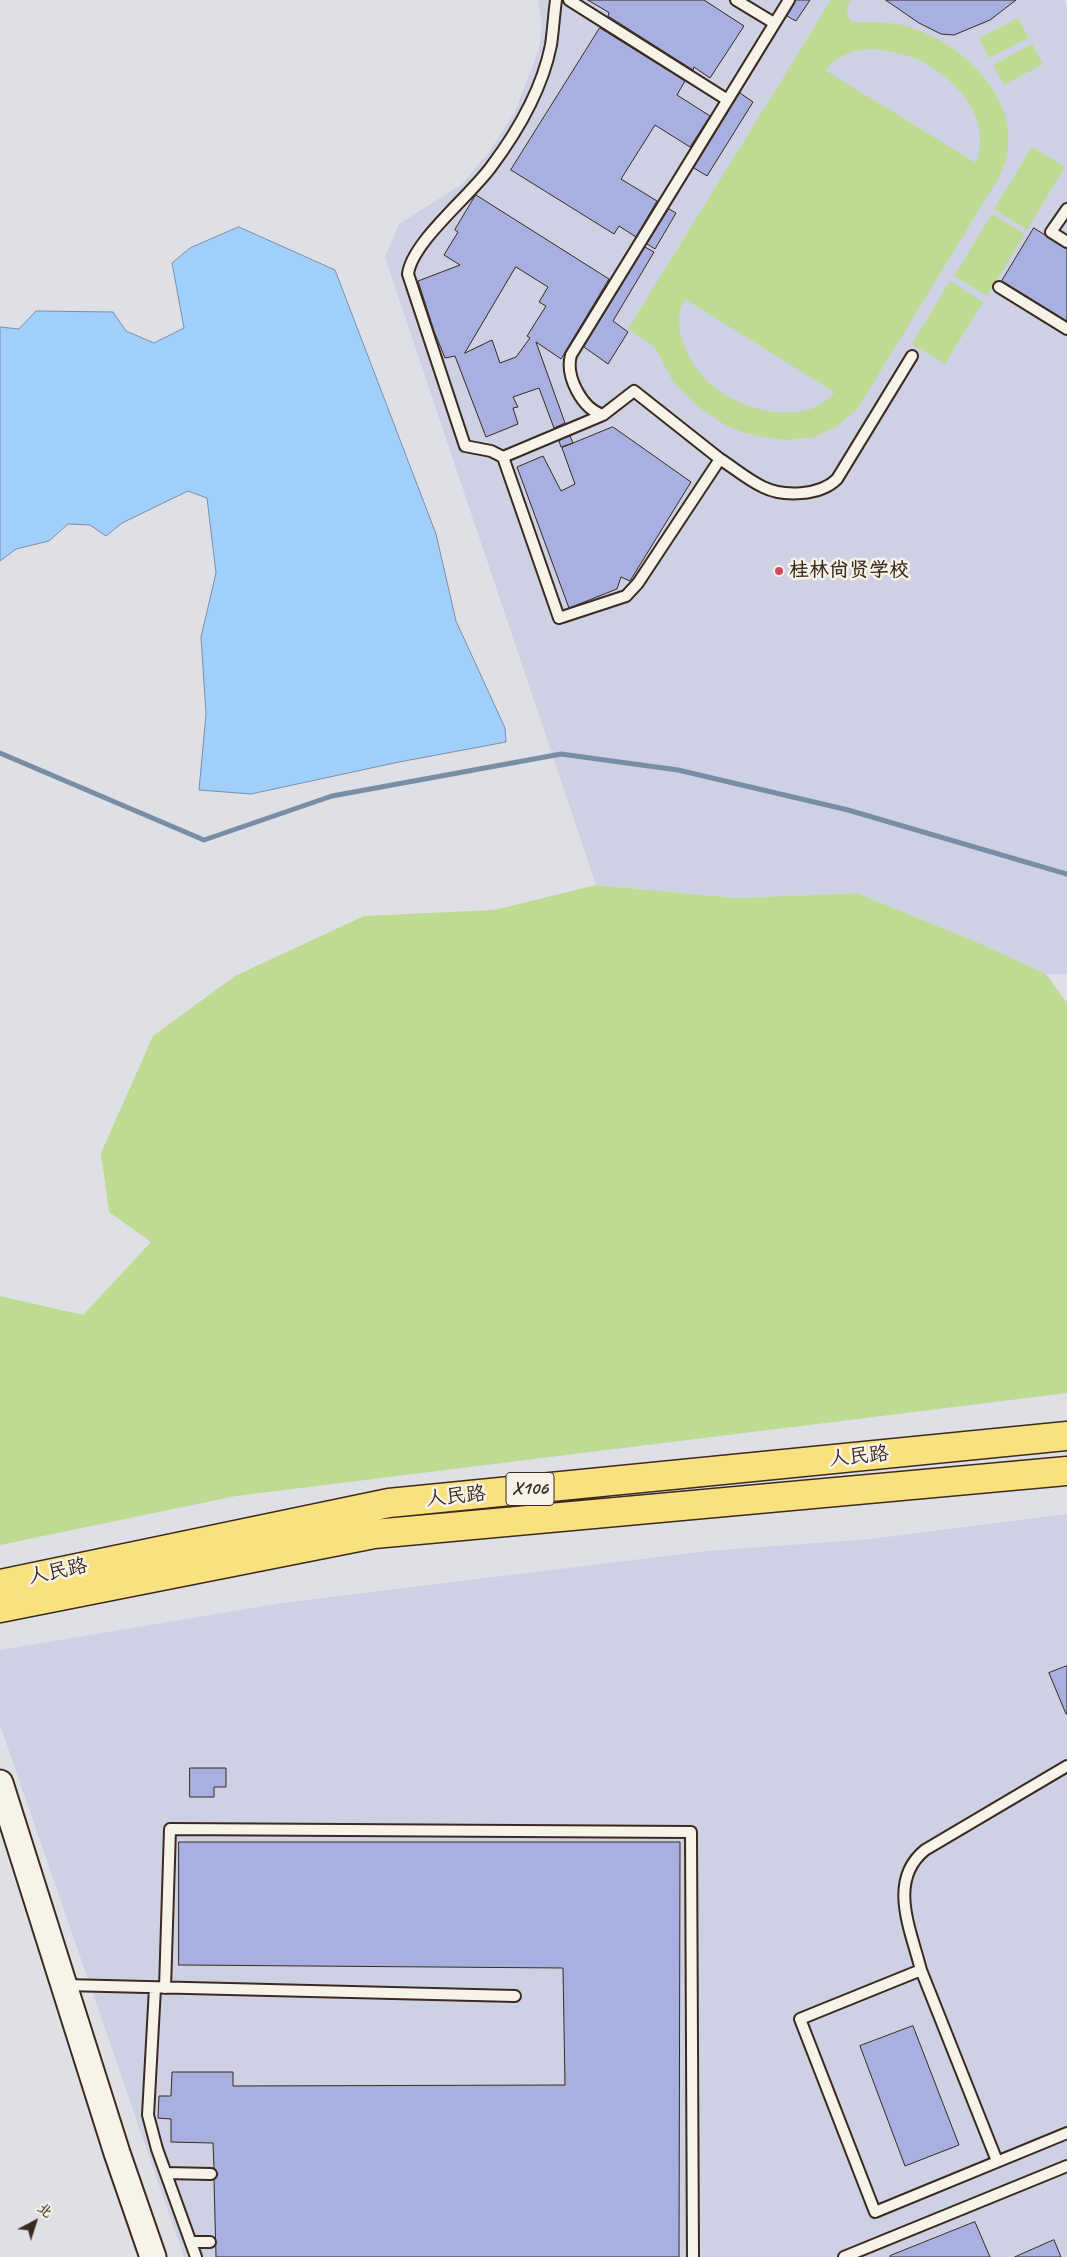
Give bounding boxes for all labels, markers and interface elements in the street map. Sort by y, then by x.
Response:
place label: 桂林尚贤学校 [789,559,909,583]
marker: 桂林尚贤学校 [773,565,785,577]
street label: 人民路 [828,1442,890,1472]
road number: X106 [506,1472,554,1506]
street label: 人民路 [425,1482,487,1512]
street label: 人民路 [26,1554,90,1590]
north arrow [10,2197,60,2247]
text: 北 [34,2199,56,2221]

